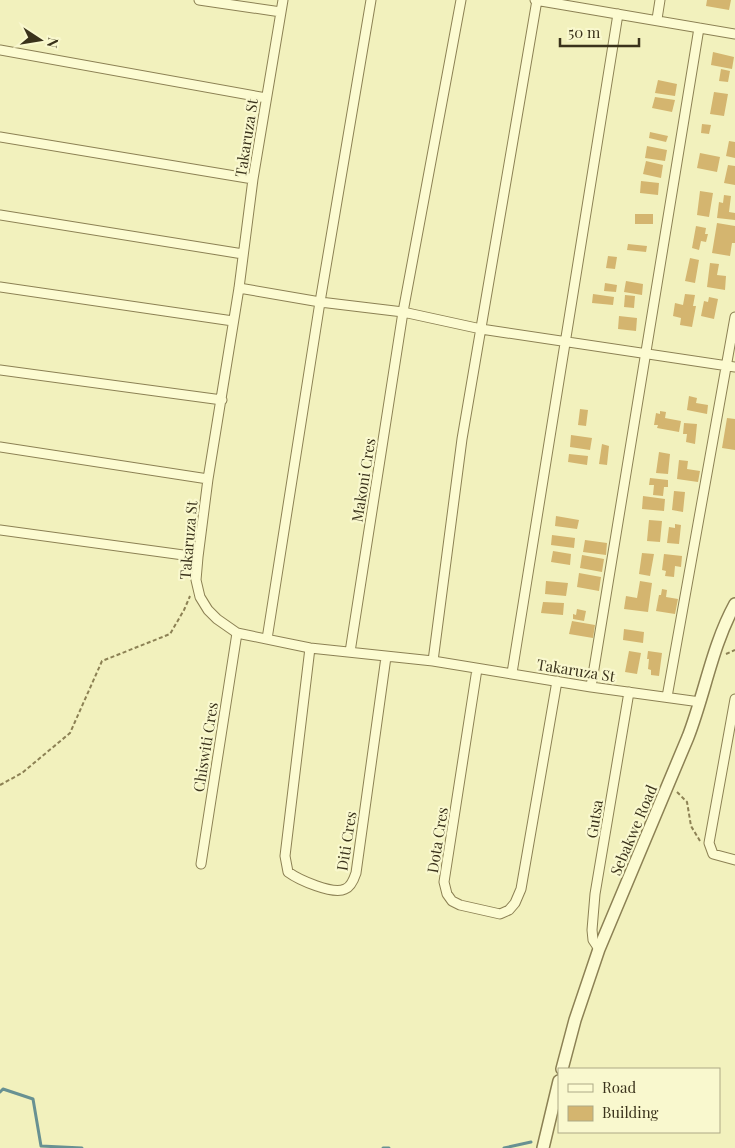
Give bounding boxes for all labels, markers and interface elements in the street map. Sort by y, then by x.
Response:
north arrow [15,15,65,65]
scale bar [560,15,639,47]
text: 50 m [568,22,601,42]
text: N [43,36,64,50]
street label: Takaruza St [230,97,262,179]
street label: Makoni Cres [347,437,379,523]
street label: Takaruza St [175,499,201,580]
street label: Takaruza St [535,654,617,686]
street label: Chiswiti Cres [188,701,222,793]
street label: Sebakwe Road [605,781,661,878]
street label: Gutsa [581,798,607,840]
street label: Dota Cres [422,806,452,874]
street label: Diti Cres [331,810,361,872]
legend [558,1068,720,1133]
text: Road [602,1077,636,1097]
text: Building [602,1102,659,1122]

